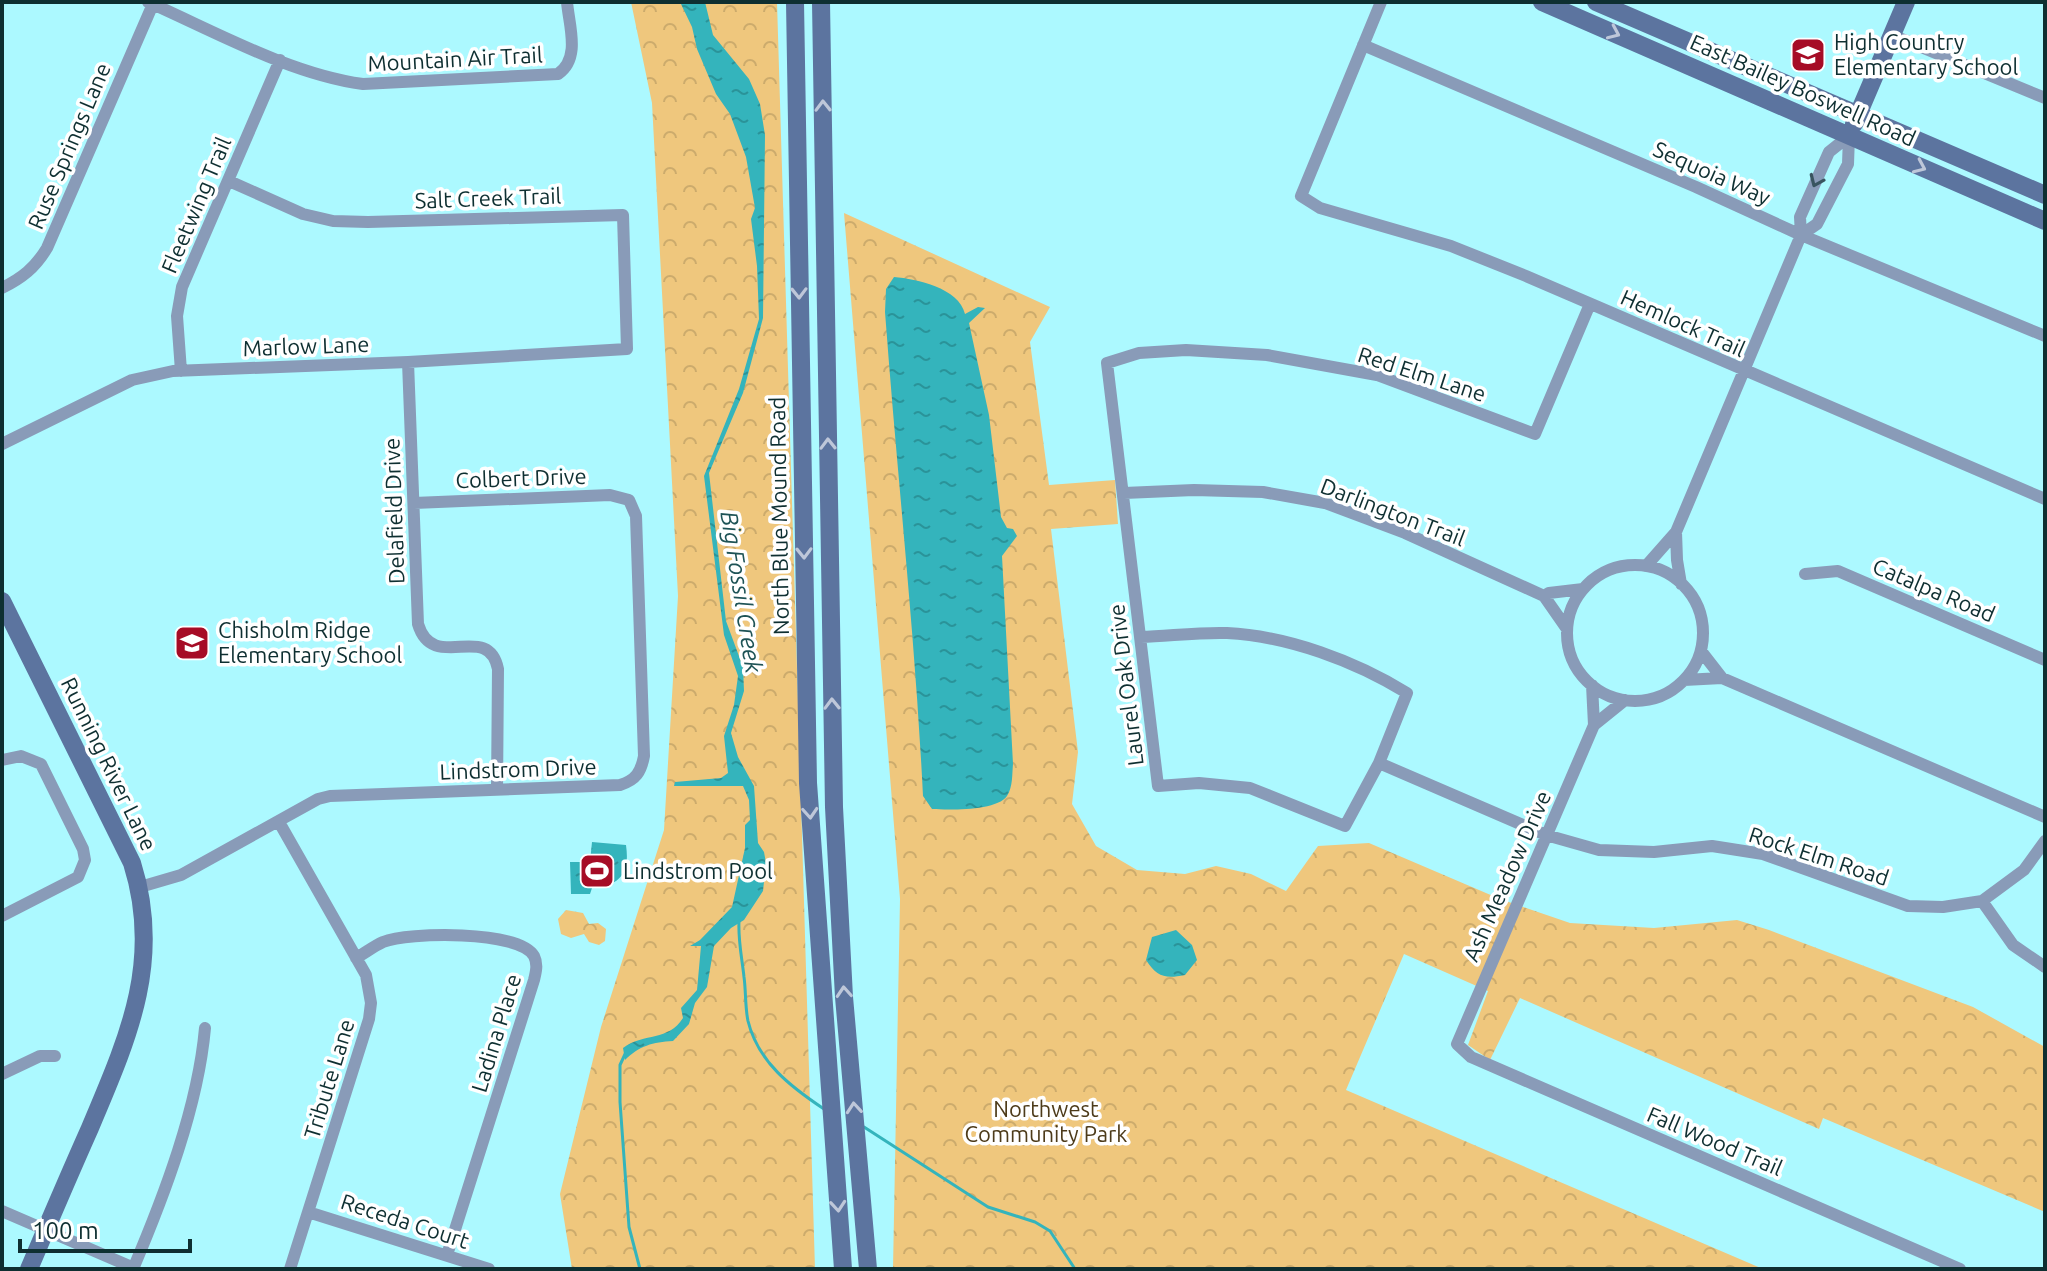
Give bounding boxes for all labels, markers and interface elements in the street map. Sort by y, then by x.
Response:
one-way arrow [1606,23,1620,39]
street label: East Bailey Boswell Road [1687,29,1920,151]
place label: High Country Elementary School [1834,29,2018,79]
school or university icon: High Country Elementary School [1789,36,1827,74]
street label: Mountain Air Trail [367,41,543,76]
street label: Ruse Springs Lane [22,59,115,233]
one-way arrow [814,99,832,112]
street label: Fleetwing Trail [156,133,235,277]
street label: Sequoia Way [1650,136,1775,210]
one-way arrow [1912,157,1926,173]
one-way arrow [1809,173,1825,187]
street label: Salt Creek Trail [414,182,562,213]
street label: Hemlock Trail [1617,284,1750,361]
one-way arrow [790,287,808,300]
street label: Marlow Lane [242,331,370,360]
street label: Red Elm Lane [1355,341,1489,406]
street label: North Blue Mound Road [764,397,793,635]
street label: Delafield Drive [378,437,409,585]
one-way arrow [819,437,837,450]
street label: Colbert Drive [455,463,587,492]
street label: Darlington Trail [1317,472,1469,551]
water label: Big Fossil Creek [715,509,768,675]
one-way arrow [795,547,812,560]
street label: Catalpa Road [1869,553,1999,627]
street label: Laurel Oak Drive [1103,603,1148,767]
place label: Chisholm Ridge Elementary School [218,617,402,667]
school or university icon: Chisholm Ridge Elementary School [173,624,211,662]
street label: Running River Lane [57,673,162,854]
one-way arrow [823,697,840,710]
street label: Lindstrom Drive [439,753,597,784]
street label: Ash Meadow Drive [1458,787,1555,965]
one-way arrow [801,807,818,820]
street label: Rock Elm Road [1746,821,1892,890]
sports icon: Lindstrom Pool [578,852,616,890]
place label: Lindstrom Pool [623,858,773,883]
street label: Ladina Place [466,971,525,1095]
one-way arrow [836,985,853,998]
street label: Tribute Lane [298,1016,359,1142]
park label: Northwest Community Park [965,1096,1127,1146]
one-way arrow [845,1101,862,1114]
street label: Fall Wood Trail [1644,1101,1787,1180]
street label: Receda Court [338,1188,473,1253]
one-way arrow [829,1200,846,1213]
scale bar [20,1203,190,1253]
text: 100 m [32,1217,99,1244]

